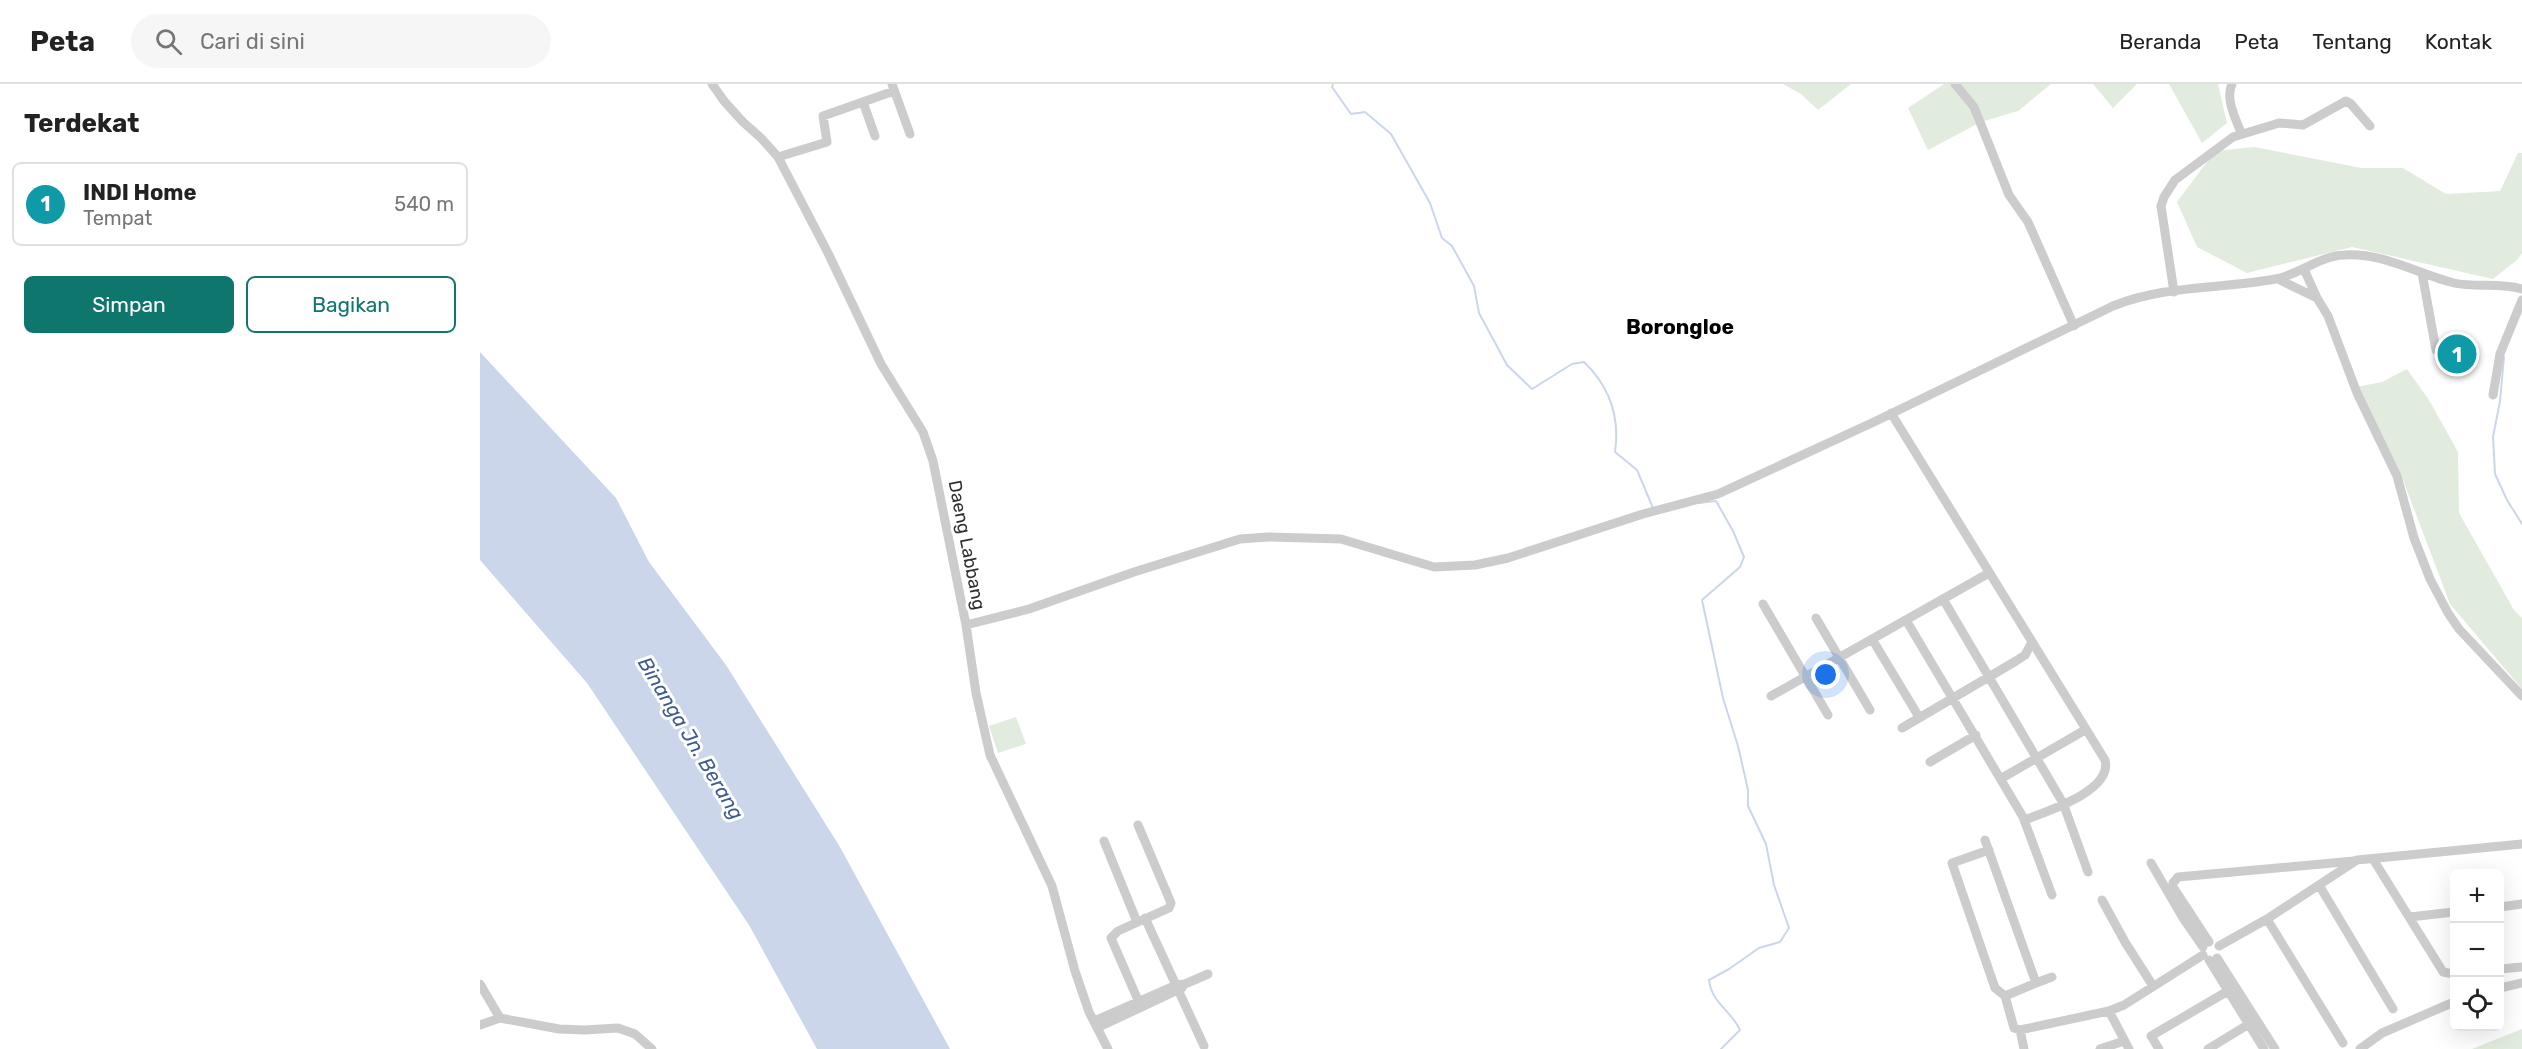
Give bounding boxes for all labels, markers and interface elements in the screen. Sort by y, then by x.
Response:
search box [131,14,551,68]
text: Peta [30,25,95,58]
icon: search [152,25,185,58]
text: Cari di sini [200,28,305,55]
text: Beranda [2119,29,2201,54]
text: Peta [2234,29,2279,54]
text: Tentang [2312,29,2392,54]
text: Kontak [2425,29,2492,54]
text: Terdekat [24,108,139,139]
text: INDI Home [83,179,197,206]
text: 1 [41,192,50,216]
text: 540 m [394,192,454,216]
text: Tempat [83,206,152,230]
button: Simpan [24,276,234,333]
button: Bagikan [246,276,456,333]
district label: Borongloe [1626,314,1734,339]
pin: 1 [2438,332,2476,376]
street label: Daeng Labbang [944,478,990,612]
water label: Binanga Jn. Berang [633,652,749,824]
your location [1811,660,1840,689]
map controls [2450,869,2504,1031]
button: + [2450,869,2504,923]
button: − [2450,923,2504,977]
button: locate [2450,977,2504,1031]

